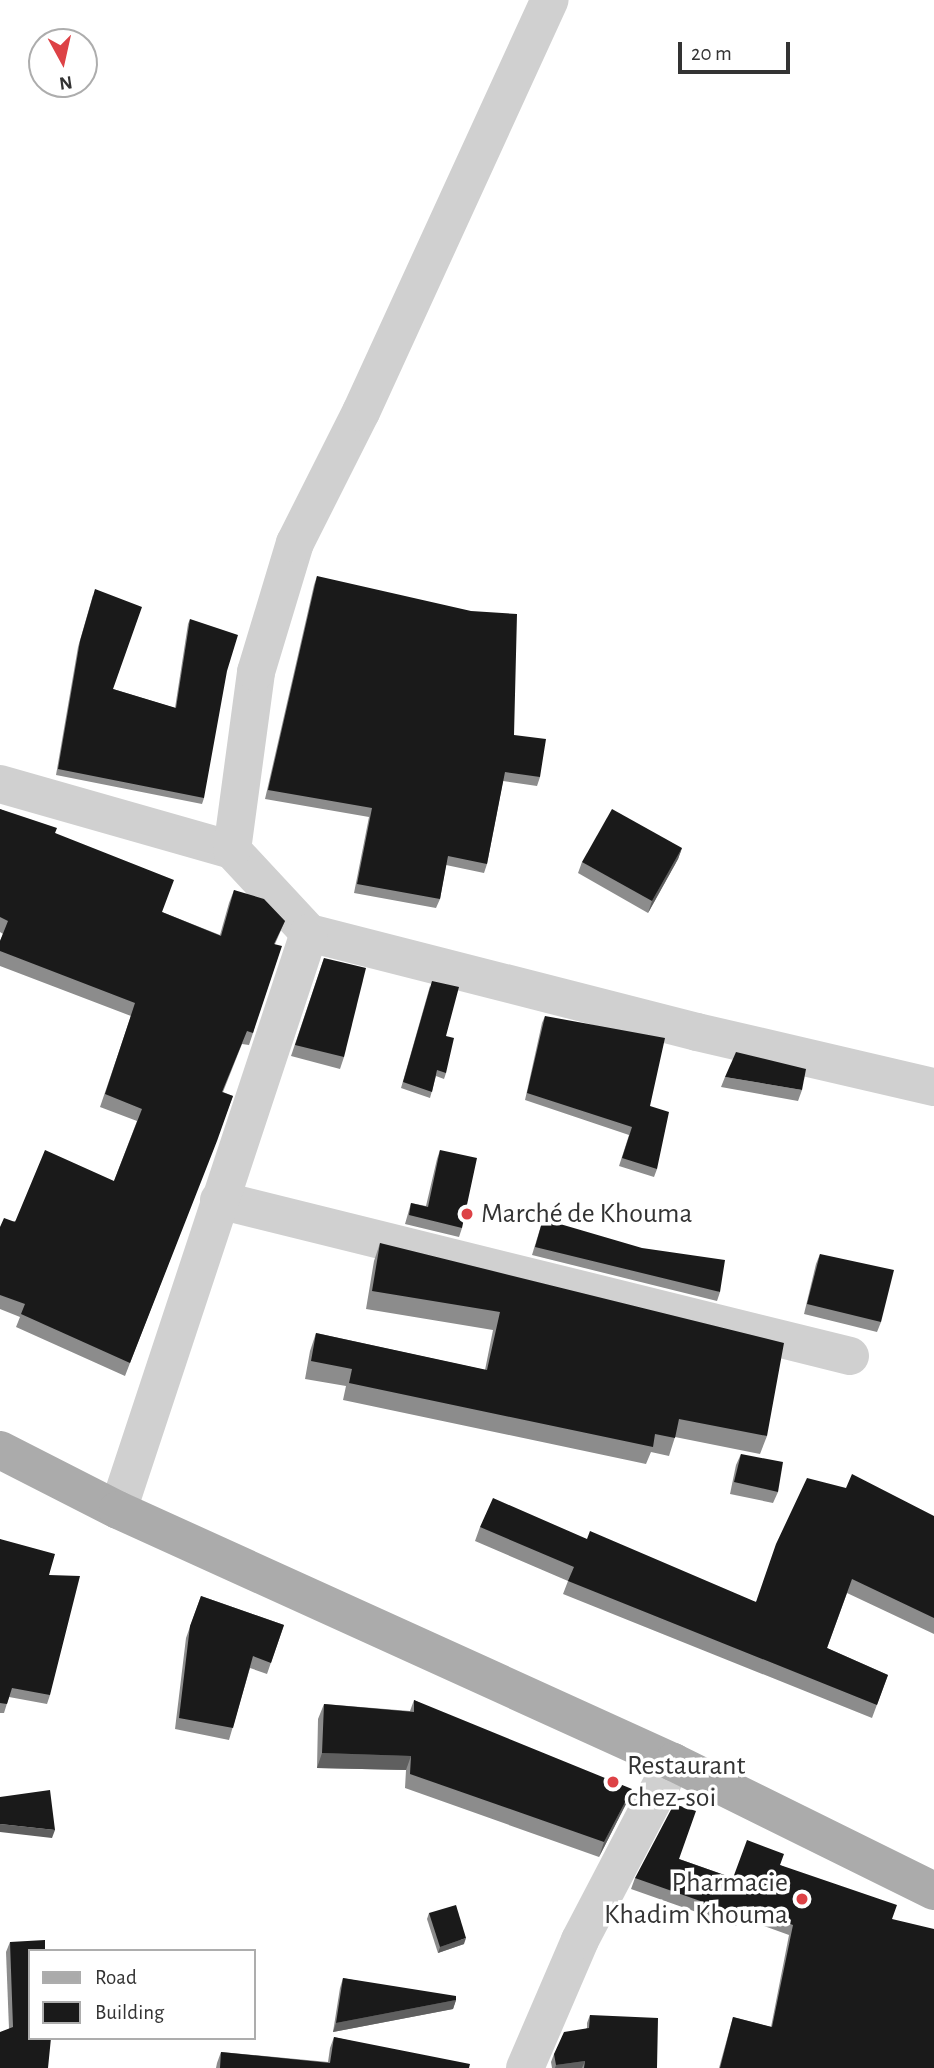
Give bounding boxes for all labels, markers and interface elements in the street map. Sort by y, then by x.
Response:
north arrow [28,28,98,98]
scale bar [682,28,794,72]
text: 20 m [691,43,732,64]
text: N [58,72,74,93]
place label: Marché de Khouma [481,1197,692,1231]
marker: Marché de Khouma [459,1206,475,1222]
place label: Restaurant chez-soi [627,1749,745,1815]
marker: Restaurant chez-soi [605,1774,621,1790]
place label: Pharmacie Khadim Khouma [604,1866,788,1932]
marker: Pharmacie Khadim Khouma [794,1891,810,1907]
legend [28,1949,256,2040]
text: Road [95,1967,137,1988]
text: Building [95,2002,164,2023]

